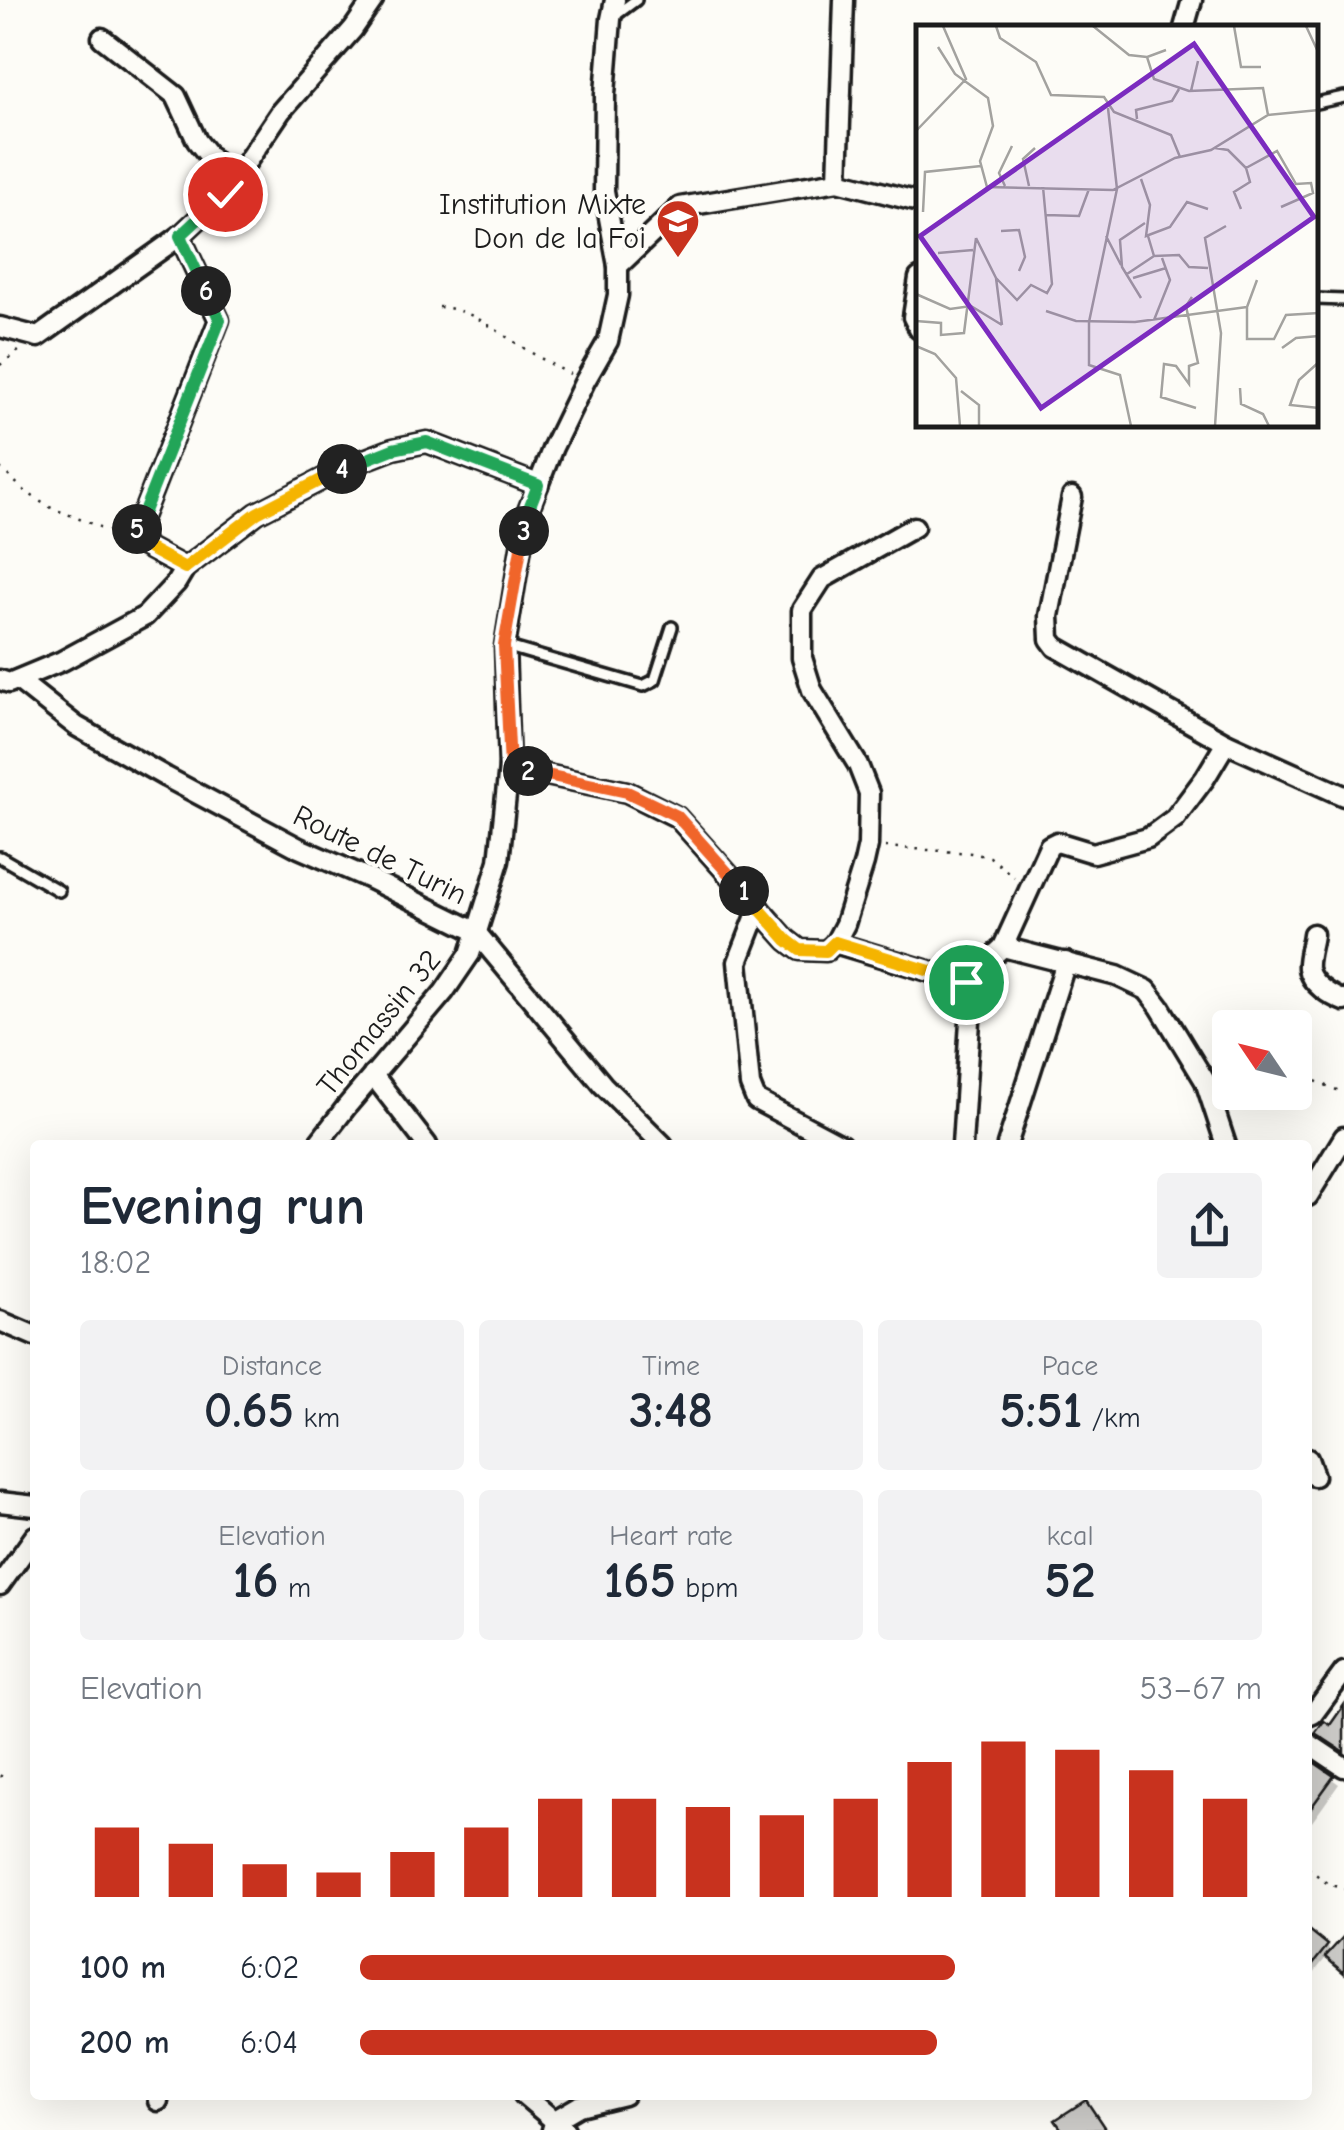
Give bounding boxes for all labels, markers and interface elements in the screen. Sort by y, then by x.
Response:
inset map [916,25,1319,428]
pin [183,152,268,237]
icon: check [198,167,253,222]
place label: Institution Mixte Don de la Foi [439,187,646,256]
school or university icon: Institution Mixte Don de la Foi [655,198,701,259]
pin: 6 [181,266,231,316]
text: 6 [199,275,213,307]
pin: 4 [317,444,367,494]
text: 4 [335,453,349,485]
pin: 5 [112,504,162,554]
pin: 3 [499,506,549,556]
text: 5 [130,513,144,545]
text: 3 [517,515,531,547]
pin: 2 [503,746,553,796]
text: 2 [521,755,535,787]
street label: Route de Turin [288,798,472,912]
pin: 1 [719,866,769,916]
text: 1 [738,875,750,907]
pin [924,940,1009,1025]
street label: Thomassin 32 [310,943,448,1103]
icon: arrive [939,955,994,1010]
north arrow [1212,1010,1312,1110]
map controls [1212,1010,1312,1110]
button: share [1157,1173,1262,1278]
text: Evening run [80,1174,365,1238]
text: 18:02 [80,1244,151,1281]
text: Distance [222,1350,322,1382]
text: Time [642,1350,700,1382]
text: Pace [1042,1350,1098,1382]
text: 0.65 [204,1382,294,1440]
text: 3:48 [629,1382,713,1440]
text: 5:51 [999,1382,1082,1440]
text: km [294,1402,340,1434]
text: /km [1082,1402,1141,1434]
text: Elevation [218,1520,326,1552]
text: Heart rate [609,1520,733,1552]
text: kcal [1046,1520,1094,1552]
text: 16 [233,1552,279,1610]
text: 165 [604,1552,676,1610]
text: 52 [1044,1552,1096,1610]
text: m [279,1572,311,1604]
text: bpm [676,1572,738,1604]
text: Elevation [80,1670,203,1707]
text: 53–67 m [1140,1670,1262,1707]
text: 100 m [80,1949,166,1986]
text: 6:02 [240,1949,299,1986]
text: 200 m [80,2024,169,2061]
text: 6:04 [240,2024,298,2061]

